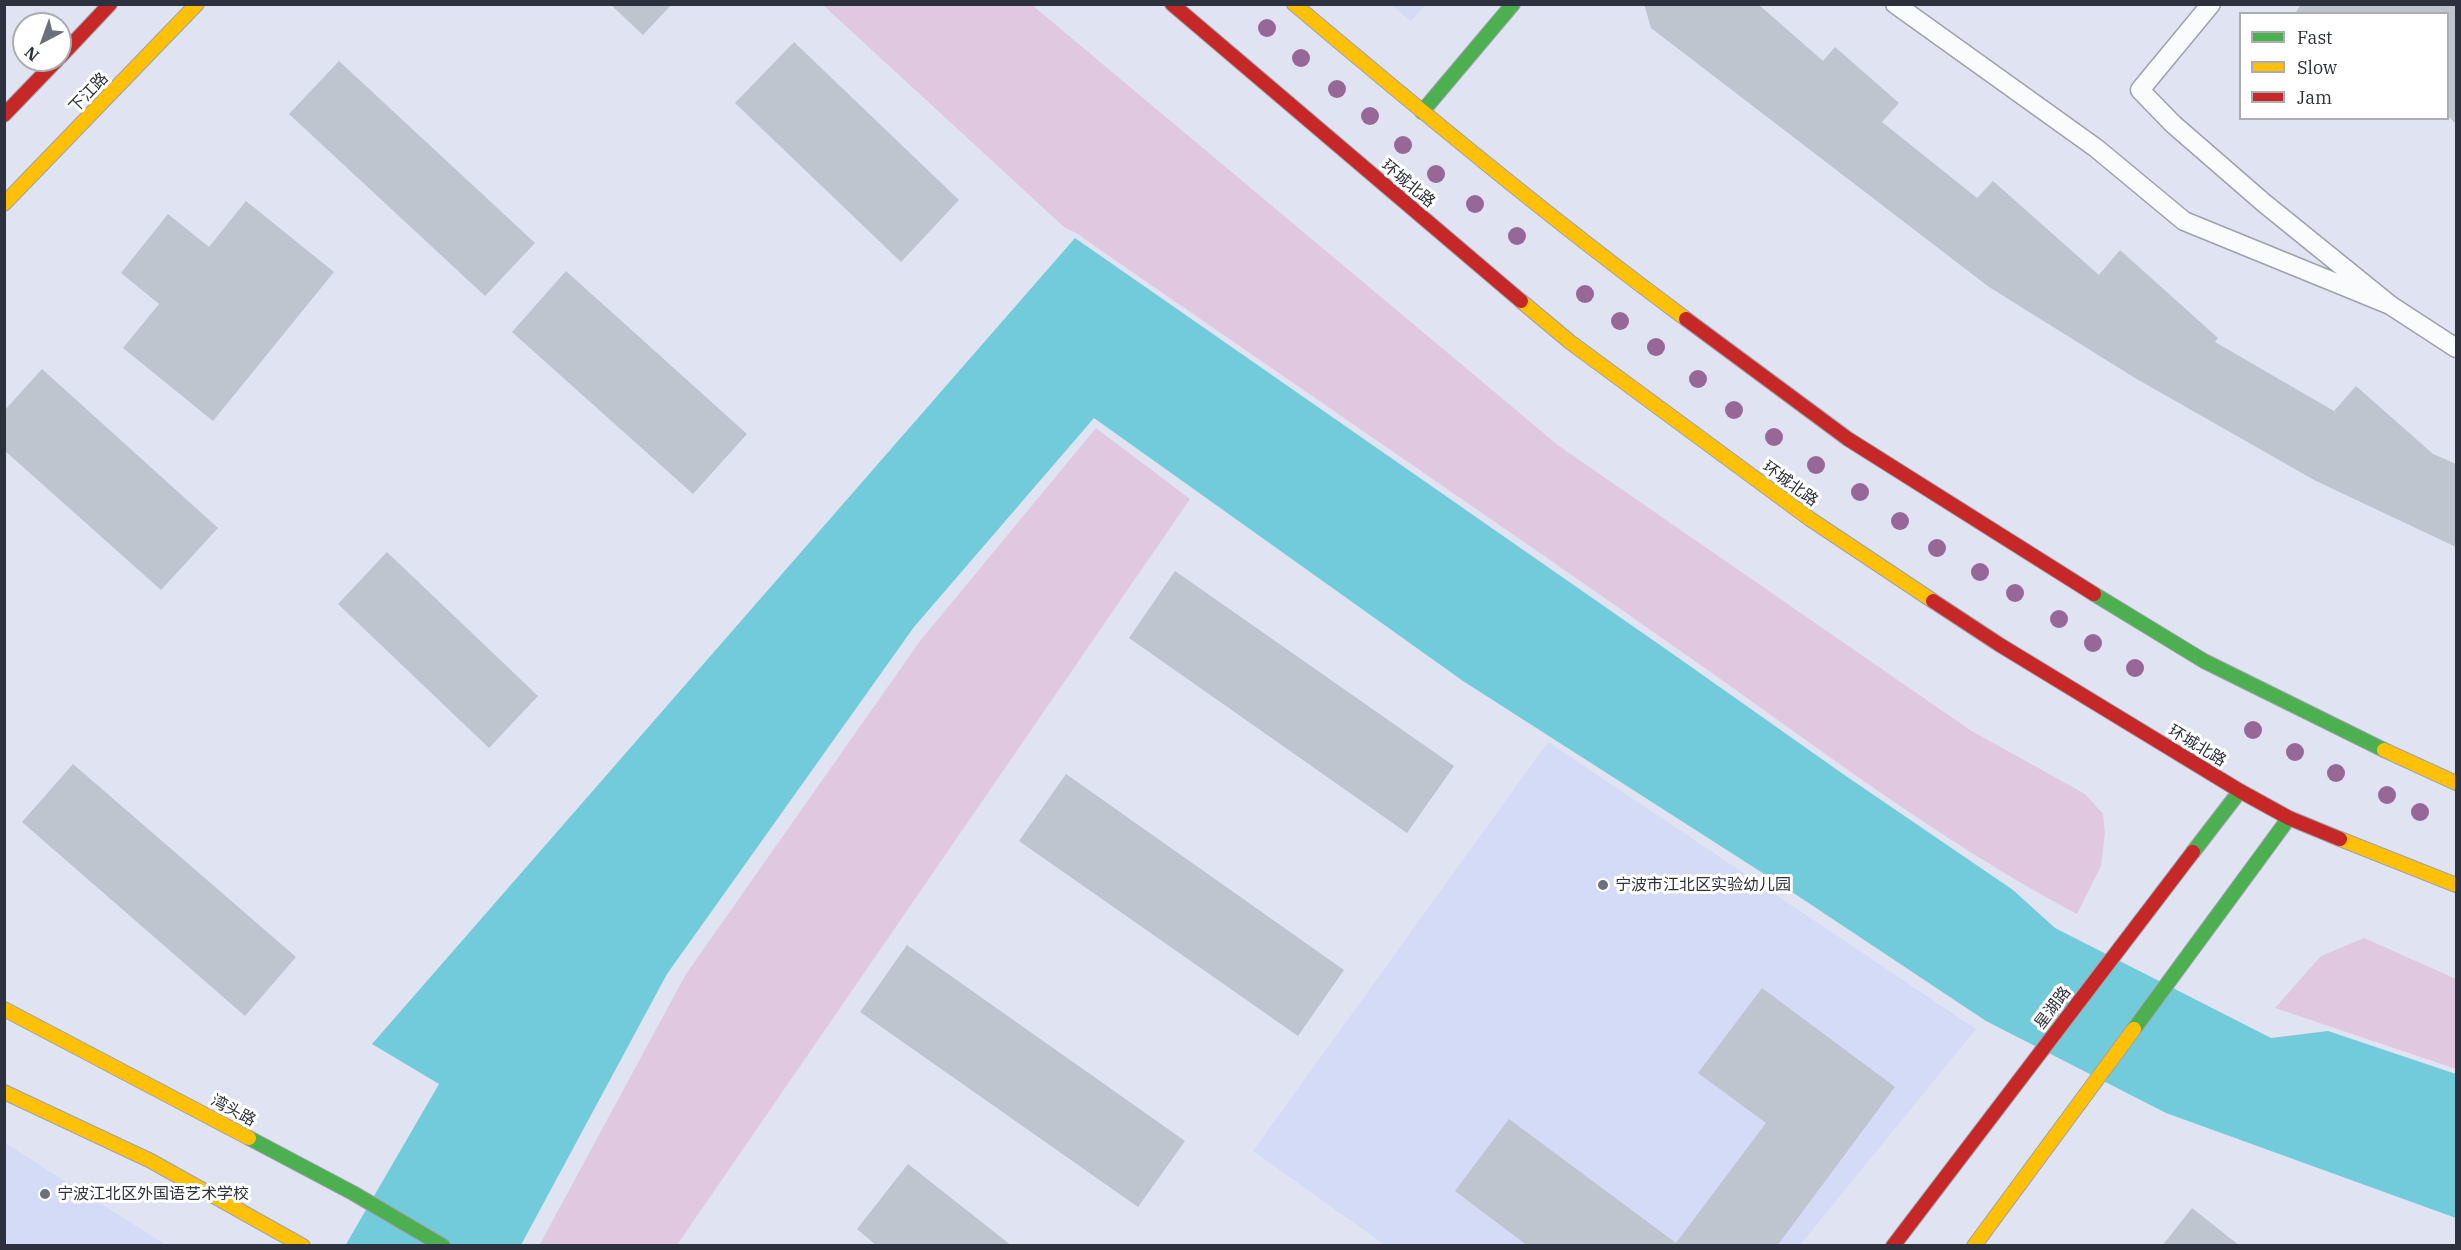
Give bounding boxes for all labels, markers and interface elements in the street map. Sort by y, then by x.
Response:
north arrow [12,12,72,72]
legend [2239,12,2449,120]
text: Fast [2297,26,2332,49]
text: N [20,42,43,66]
text: Slow [2297,56,2337,79]
street label: 下江路 [65,69,113,117]
text: Jam [2297,86,2332,109]
street label: 环城北路 [1377,156,1439,212]
street label: 环城北路 [1758,457,1822,511]
street label: 环城北路 [2165,721,2229,771]
place label: 宁波市江北区实验幼儿园 [1615,875,1791,895]
marker: 宁波市江北区实验幼儿园 [1596,878,1610,892]
street label: 星湖路 [2031,983,2075,1033]
street label: 湾头路 [207,1091,259,1131]
place label: 宁波江北区外国语艺术学校 [57,1184,249,1204]
marker: 宁波江北区外国语艺术学校 [38,1187,52,1201]

